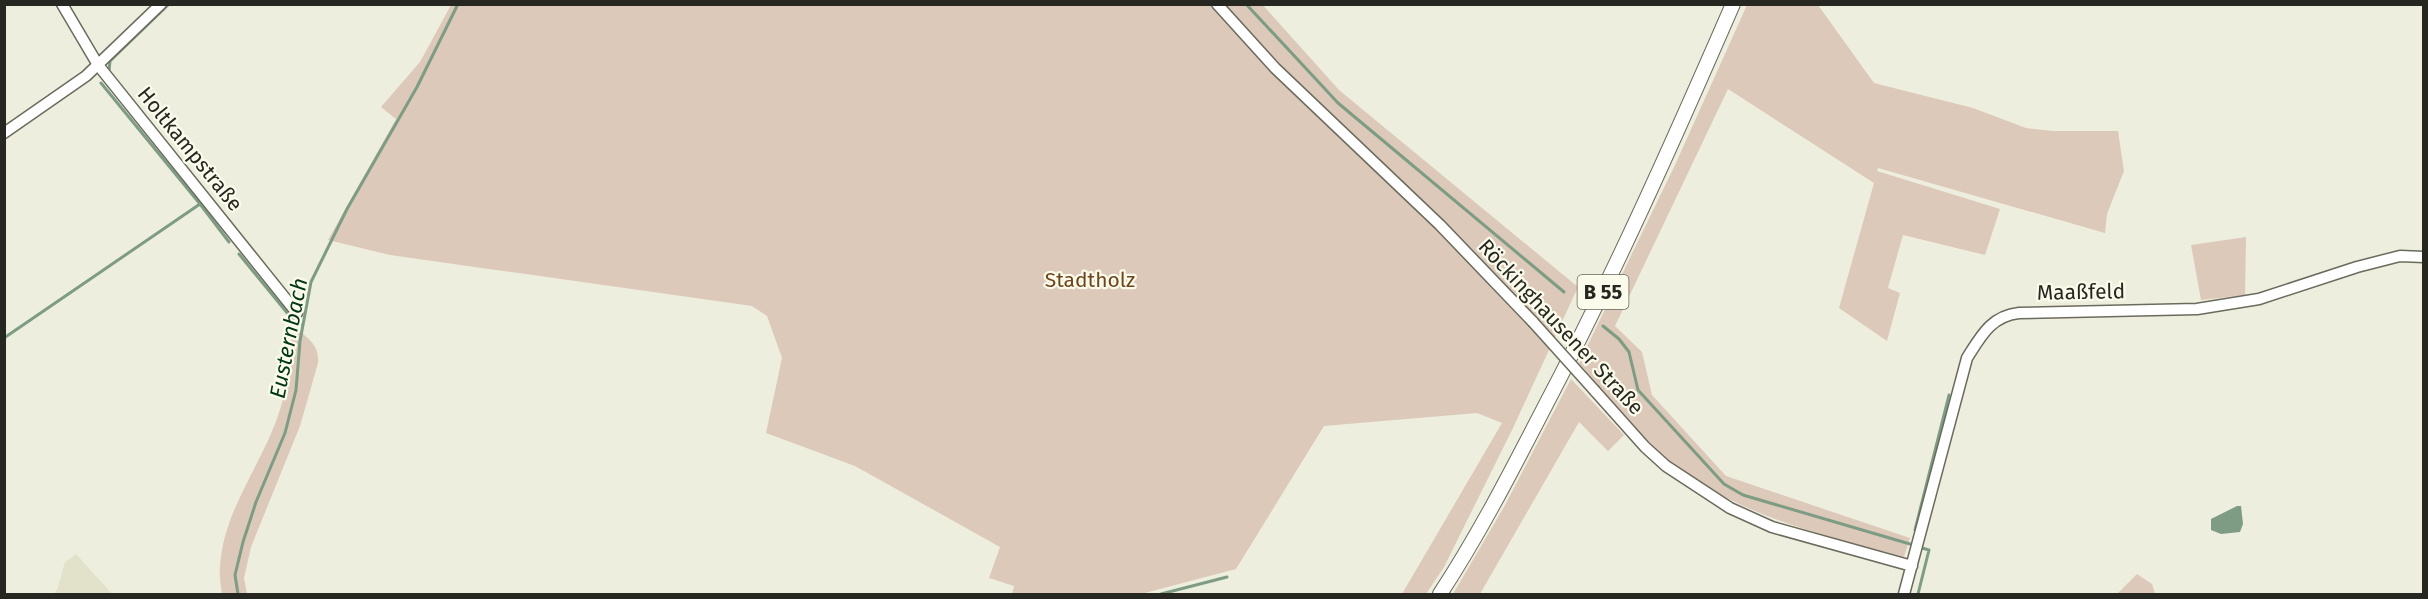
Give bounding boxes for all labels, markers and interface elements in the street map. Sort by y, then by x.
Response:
street label: Holtkampstraße [132,81,248,217]
street label: Röckinghausener Straße [1473,234,1649,420]
park label: Stadtholz [1045,267,1135,293]
water label: Eusternbach [264,275,313,401]
road number: B 55 [1578,275,1628,309]
street label: Maaßfeld [2037,278,2125,306]

